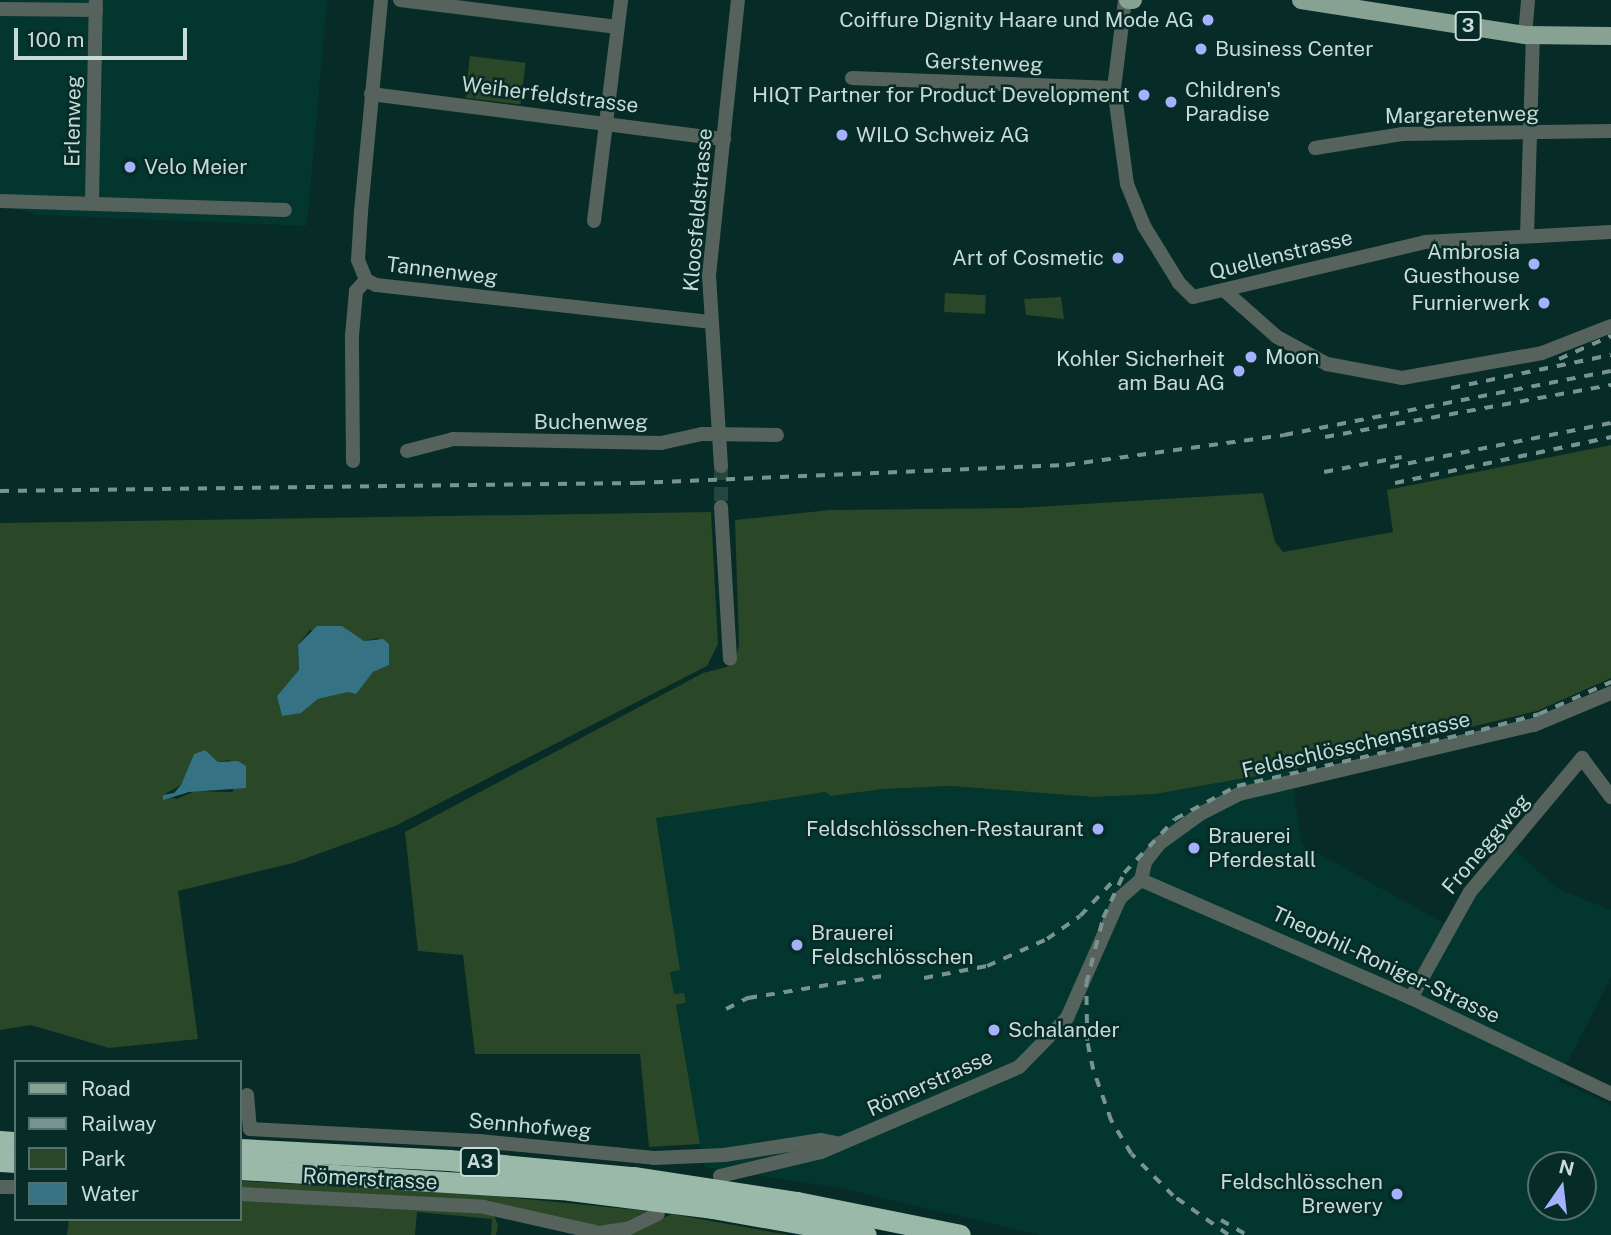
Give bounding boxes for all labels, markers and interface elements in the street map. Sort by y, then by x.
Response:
place label: Coiffure Dignity Haare und Mode AG [839,7,1194,33]
road number: 3 [1454,10,1482,42]
marker: Coiffure Dignity Haare und Mode AG [1200,12,1216,28]
scale bar [18,14,191,58]
text: 100 m [27,27,84,52]
place label: Business Center [1215,36,1373,62]
marker: Business Center [1193,41,1209,57]
street label: Gerstenweg [924,48,1044,78]
street label: Weiherfeldstrasse [460,72,640,118]
street label: Erlenweg [60,75,86,167]
place label: Children's Paradise [1185,77,1281,127]
place label: HIQT Partner for Product Development [752,82,1130,108]
marker: HIQT Partner for Product Development [1136,87,1152,103]
marker: Children's Paradise [1163,94,1179,110]
street label: Margaretenweg [1385,101,1539,129]
place label: WILO Schweiz AG [856,122,1029,148]
street label: Kloosfeldstrasse [678,127,718,293]
marker: WILO Schweiz AG [834,127,850,143]
place label: Velo Meier [144,154,248,180]
marker: Velo Meier [122,159,138,175]
street label: Quellenstrasse [1207,225,1355,285]
place label: Ambrosia Guesthouse [1403,239,1520,289]
place label: Art of Cosmetic [952,245,1104,271]
marker: Art of Cosmetic [1110,250,1126,266]
street label: Tannenweg [385,252,499,290]
marker: Ambrosia Guesthouse [1526,256,1542,272]
place label: Furnierwerk [1411,290,1530,316]
marker: Furnierwerk [1536,295,1552,311]
place label: Moon [1265,344,1319,370]
place label: Kohler Sicherheit am Bau AG [1056,346,1225,396]
marker: Moon [1243,349,1259,365]
marker: Kohler Sicherheit am Bau AG [1231,363,1247,379]
street label: Buchenweg [534,409,648,435]
street label: Feldschlösschenstrasse [1239,706,1473,784]
street label: Froneggweg [1437,789,1535,899]
place label: Feldschlösschen-Restaurant [806,816,1084,842]
marker: Feldschlösschen-Restaurant [1090,821,1106,837]
place label: Brauerei Pferdestall [1208,823,1316,873]
marker: Brauerei Pferdestall [1186,840,1202,856]
street label: Theophil-Roniger-Strasse [1268,901,1504,1029]
place label: Brauerei Feldschlösschen [811,920,974,970]
marker: Brauerei Feldschlösschen [789,937,805,953]
place label: Schalander [1008,1017,1120,1043]
marker: Schalander [986,1022,1002,1038]
street label: Römerstrasse [863,1044,997,1122]
legend [14,1060,242,1221]
text: Road [81,1076,131,1101]
street label: Sennhofweg [467,1108,593,1144]
text: Railway [81,1111,157,1136]
text: Park [81,1146,126,1171]
road number: A3 [459,1146,501,1178]
north arrow [1527,1151,1597,1221]
text: N [1557,1155,1576,1180]
street label: Römerstrasse [302,1163,438,1195]
place label: Feldschlösschen Brewery [1220,1169,1383,1219]
text: Water [81,1181,139,1206]
marker: Feldschlösschen Brewery [1389,1186,1405,1202]

